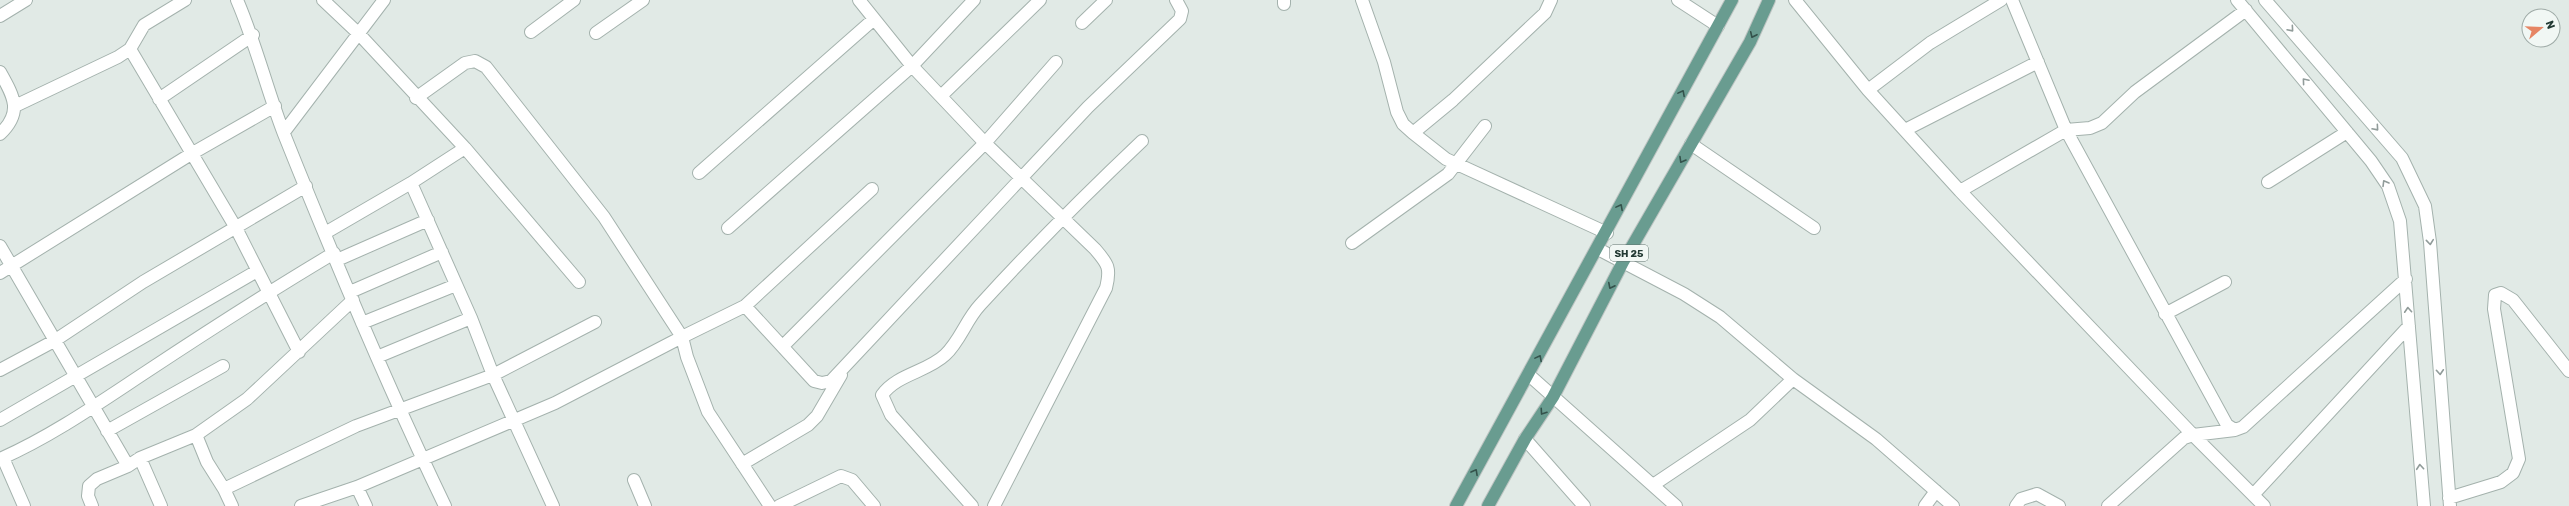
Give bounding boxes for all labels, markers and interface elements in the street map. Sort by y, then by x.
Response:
north arrow [2521,8,2561,48]
text: N [2543,19,2557,31]
one-way arrow [2286,25,2293,32]
one-way arrow [1750,31,1758,39]
one-way arrow [2302,79,2309,86]
one-way arrow [1677,90,1685,97]
one-way arrow [2371,123,2378,130]
one-way arrow [1679,156,1686,164]
one-way arrow [2383,180,2390,187]
one-way arrow [1616,204,1623,211]
one-way arrow [2425,239,2434,245]
road number: SH 25 [1610,245,1648,261]
one-way arrow [1608,282,1616,289]
one-way arrow [2404,307,2413,313]
one-way arrow [1534,355,1541,363]
one-way arrow [2435,369,2444,375]
one-way arrow [1540,408,1547,415]
one-way arrow [2416,464,2425,470]
one-way arrow [1471,469,1478,476]

